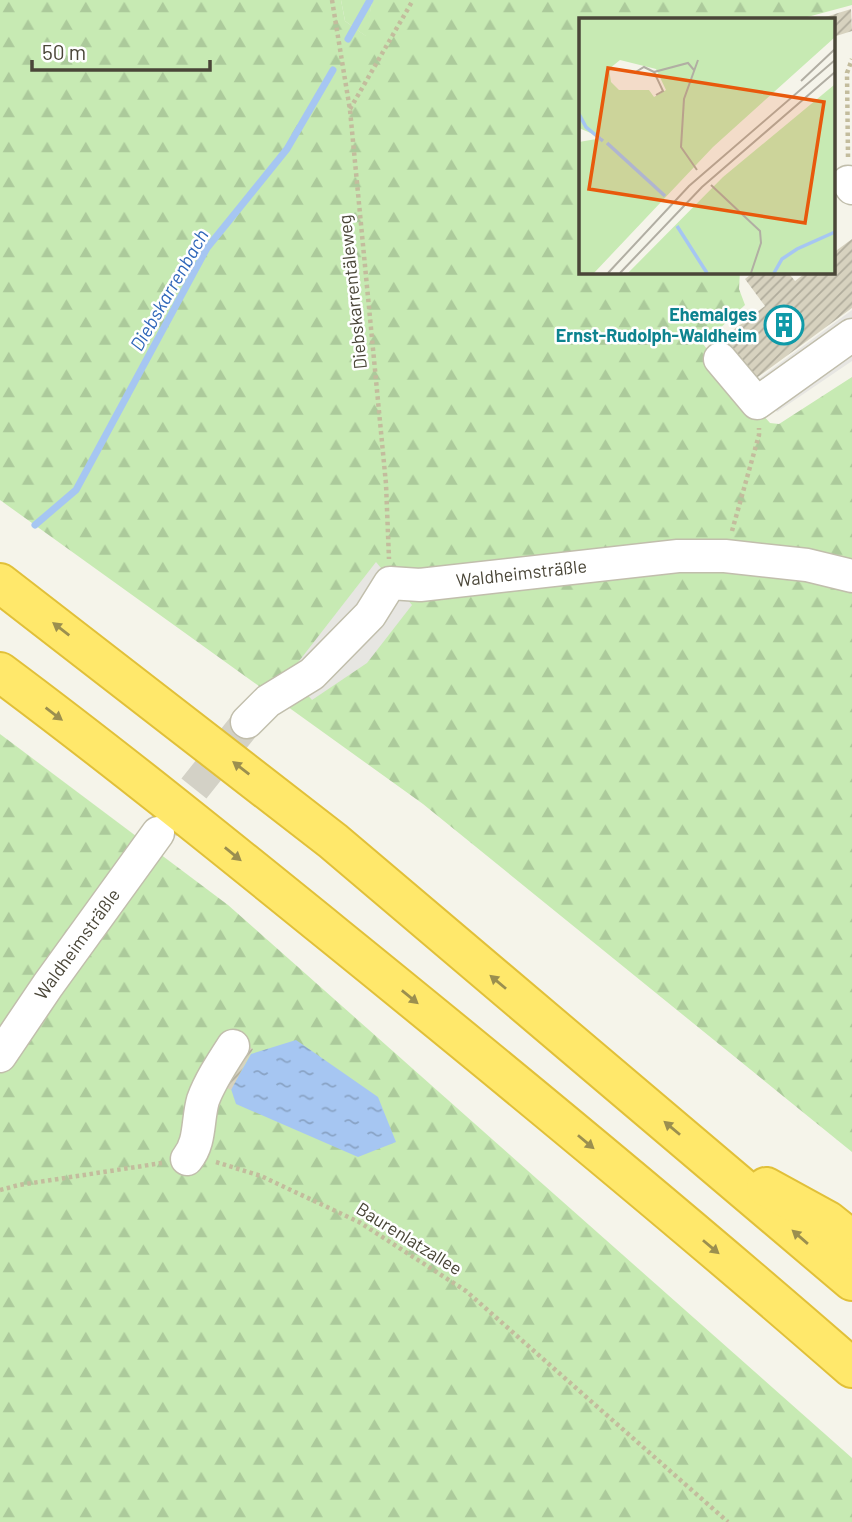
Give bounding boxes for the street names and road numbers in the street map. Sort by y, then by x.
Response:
street label: Diebskarrentäleweg [333,214,371,370]
street label: Waldheimsträßle [455,554,588,591]
street label: Waldheimsträßle [29,884,124,1003]
street label: Baurenlatzallee [353,1197,466,1279]

